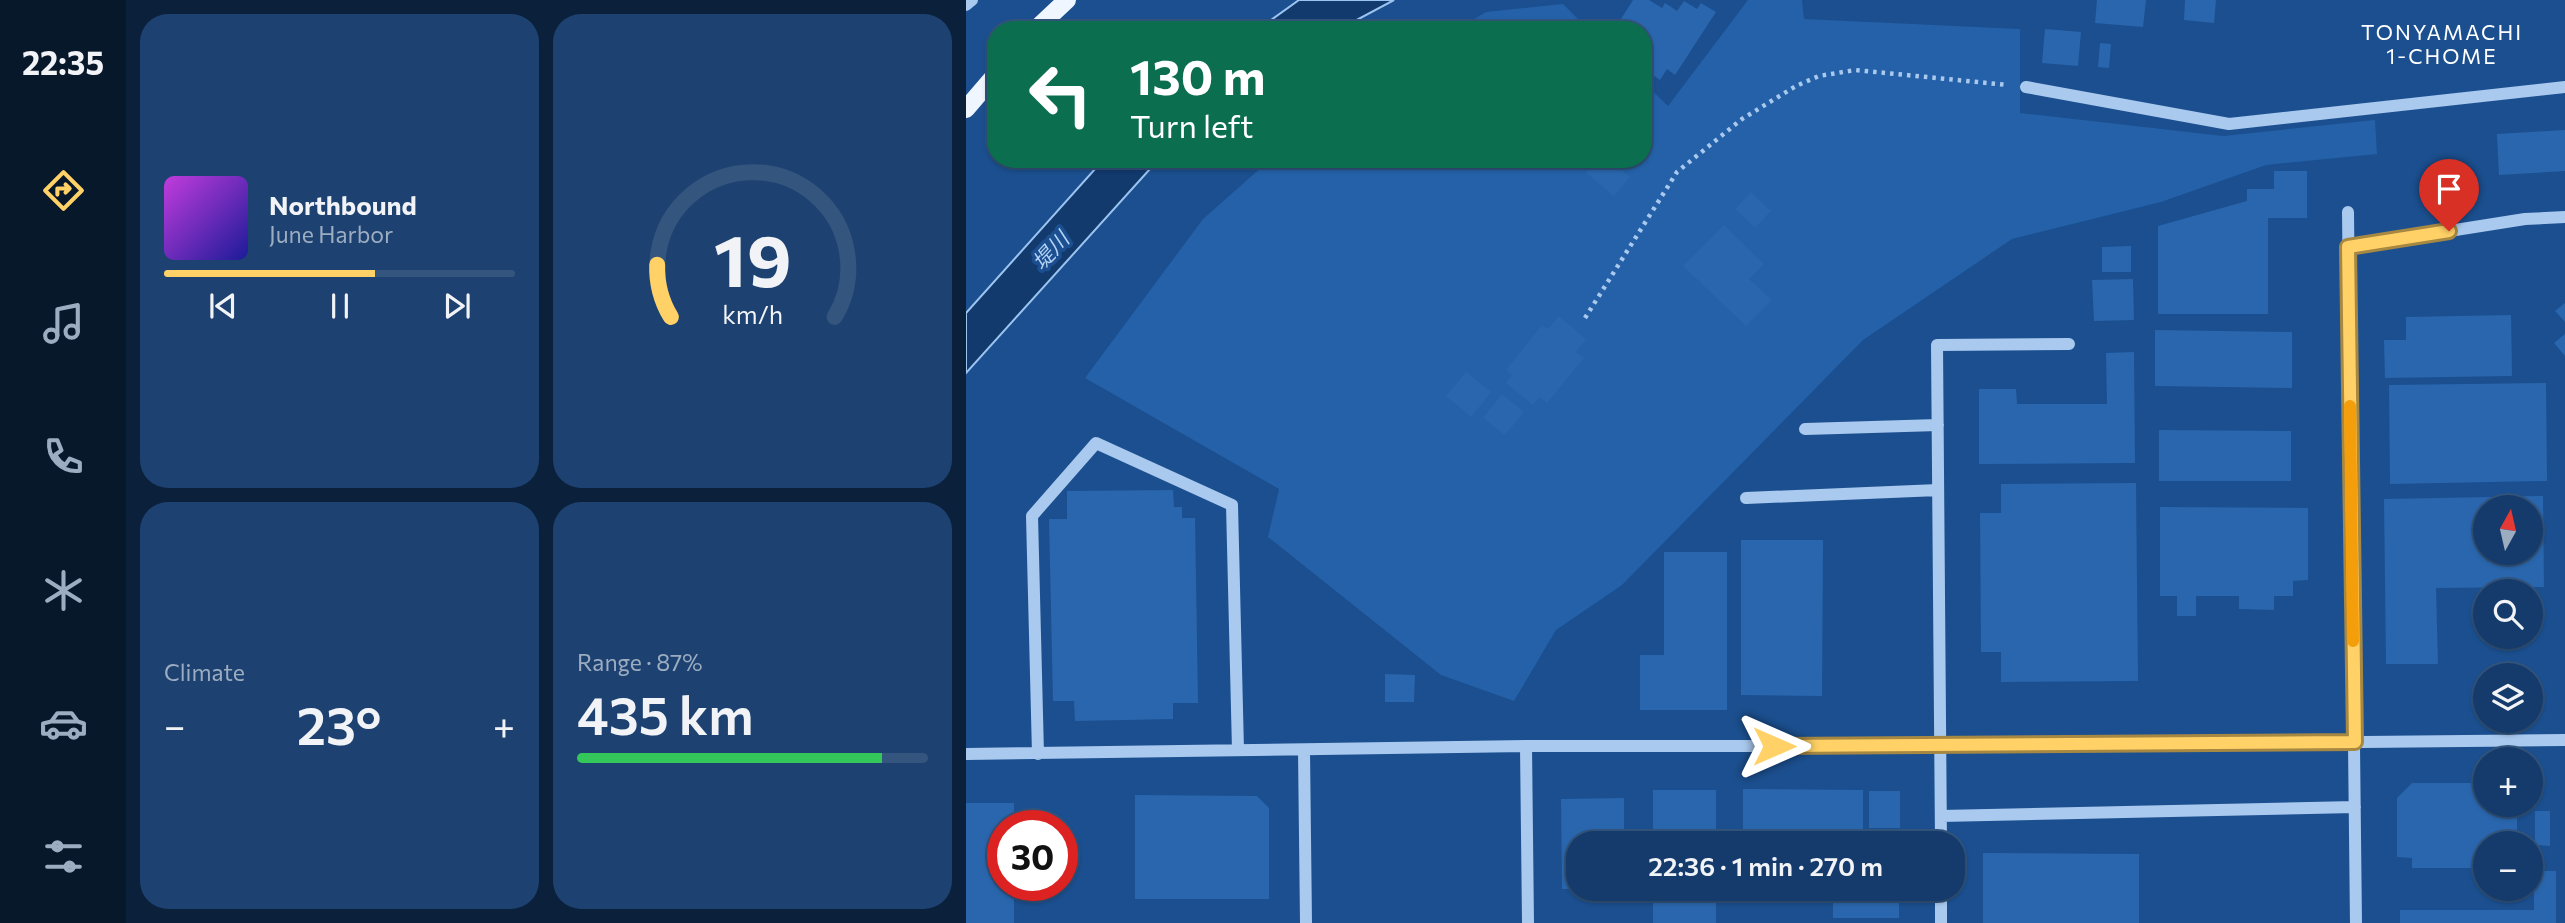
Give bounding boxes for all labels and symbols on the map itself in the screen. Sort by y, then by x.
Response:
district label: TONYAMACHI 1-CHOME [2361,19,2523,68]
pin [2419,159,2479,231]
water label: 堤川 [1026,225,1075,274]
north arrow [2473,495,2543,565]
position arrow [1737,709,1811,783]
speed limit sign: 30 [987,810,1078,901]

